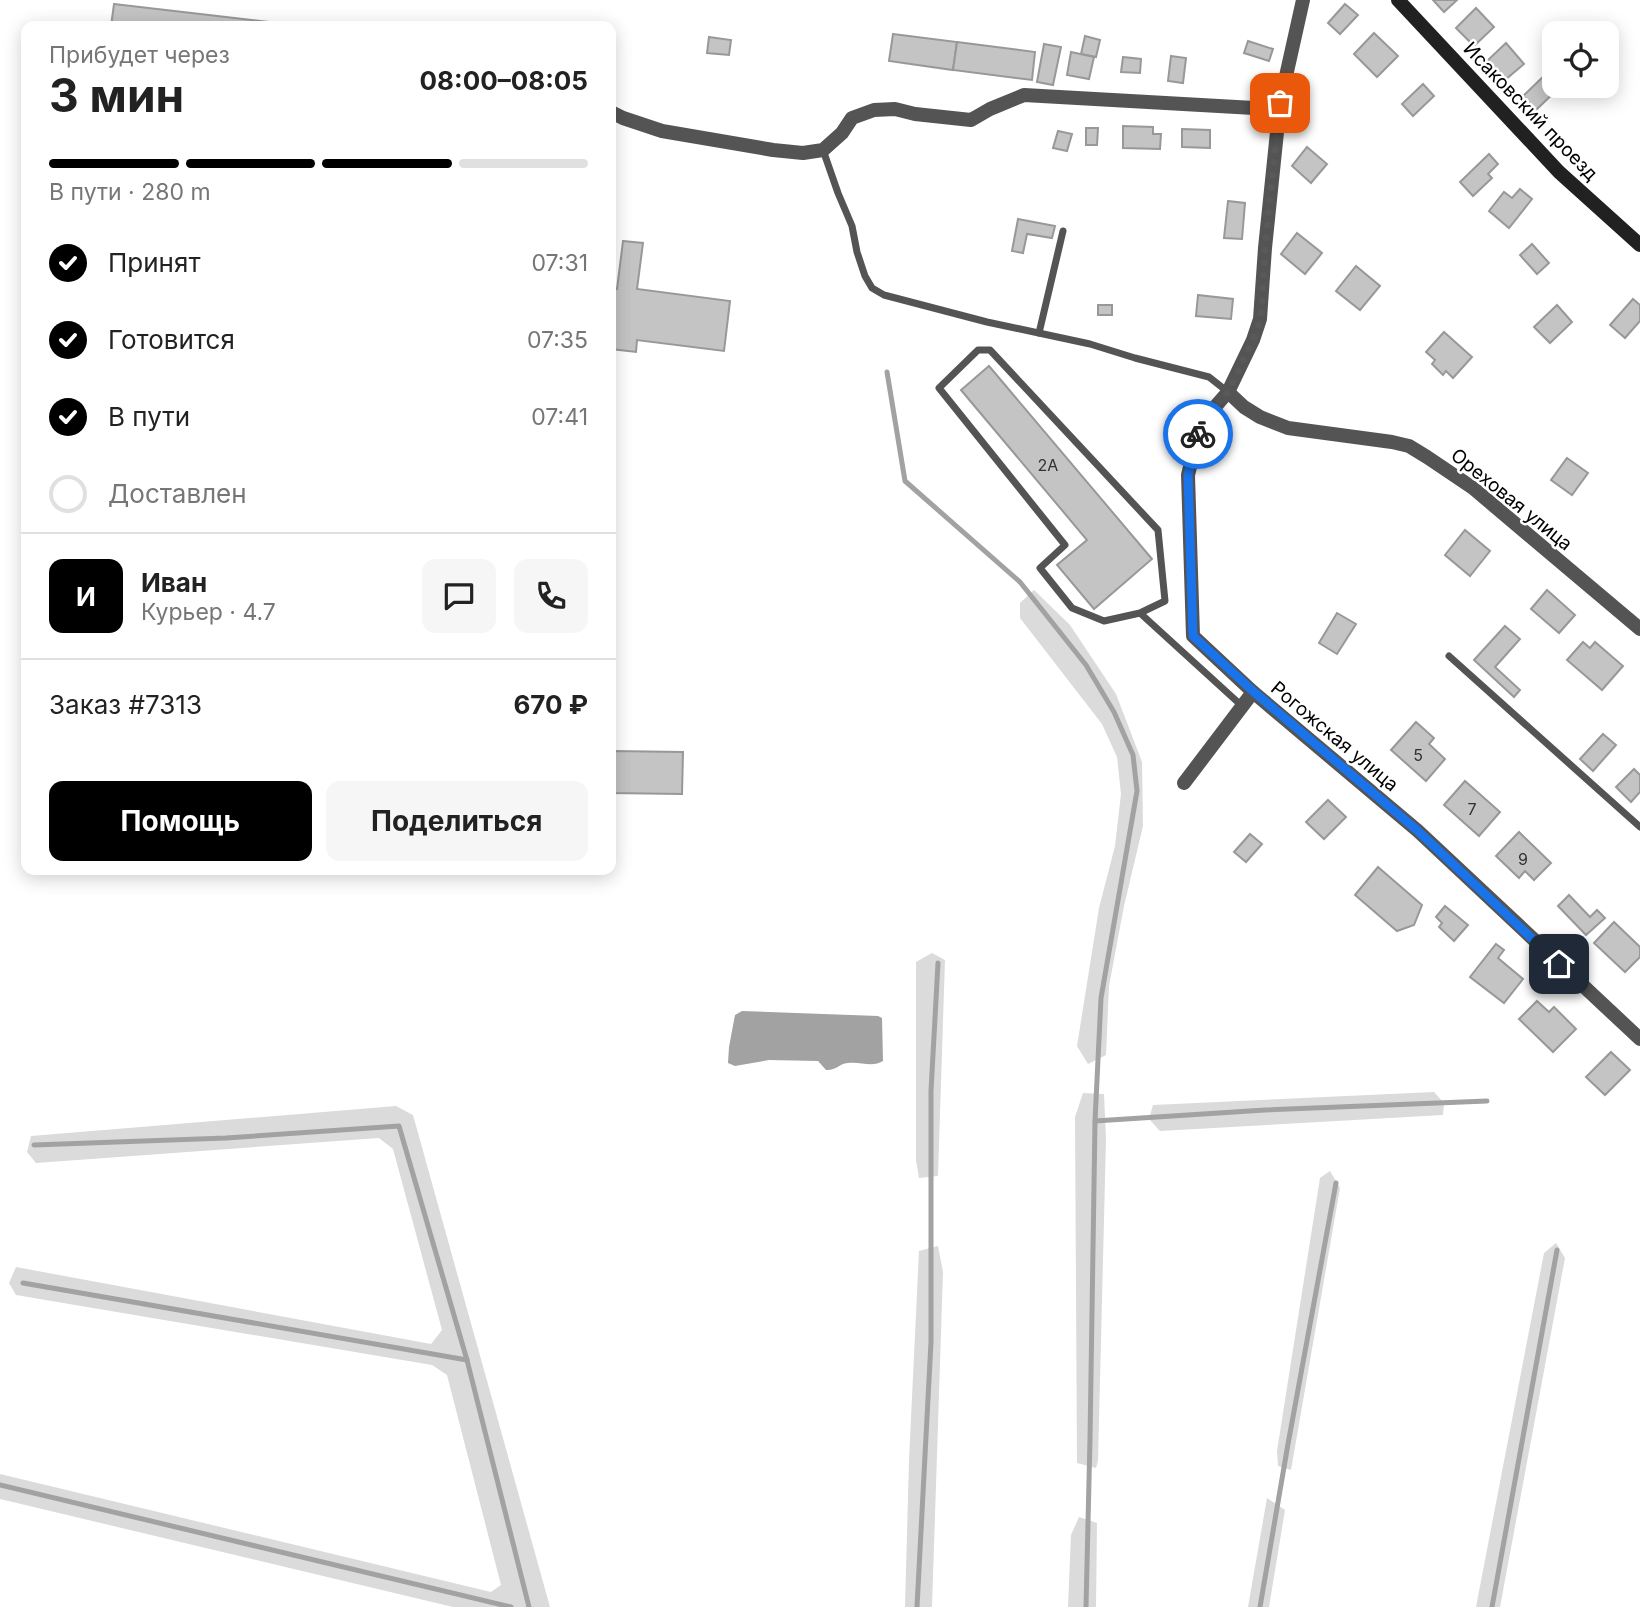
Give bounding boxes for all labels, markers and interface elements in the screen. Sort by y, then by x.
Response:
map controls [1542,21,1619,98]
button: locate [1542,21,1619,98]
street label: Исаковский проезд [1459,37,1603,185]
text: Прибудет через [49,41,230,69]
text: 08:00–08:05 [420,65,588,96]
text: 3 мин [49,67,184,123]
pin [1250,73,1310,133]
icon: bag [1261,84,1299,122]
text: В пути · 280 m [49,178,211,206]
icon: check [49,244,87,282]
text: Принят [108,247,201,278]
text: 07:31 [532,249,588,277]
icon: check [49,321,87,359]
text: Готовится [108,324,235,355]
text: 07:35 [527,326,588,354]
icon: check [49,398,87,436]
courier [1163,399,1233,469]
text: В пути [108,401,190,432]
text: 07:41 [531,403,588,431]
icon: bike [1179,415,1217,453]
street label: Ореховая улица [1446,443,1577,555]
house number: 2А [1038,455,1058,475]
text: Доставлен [108,478,247,509]
button: chat [422,559,496,633]
button: phone [514,559,588,633]
text: Иван [141,567,207,598]
text: И [76,581,96,612]
text: Курьер · 4.7 [141,598,276,626]
street label: Рогожская улица [1266,676,1403,796]
text: Заказ #7313 [49,689,202,720]
text: 670 ₽ [513,689,588,720]
house number: 5 [1413,745,1423,765]
button: Помощь [49,781,312,861]
button: Поделиться [326,781,588,861]
house number: 7 [1467,799,1477,819]
house number: 9 [1518,849,1528,869]
pin [1529,934,1589,994]
icon: home [1540,945,1578,983]

